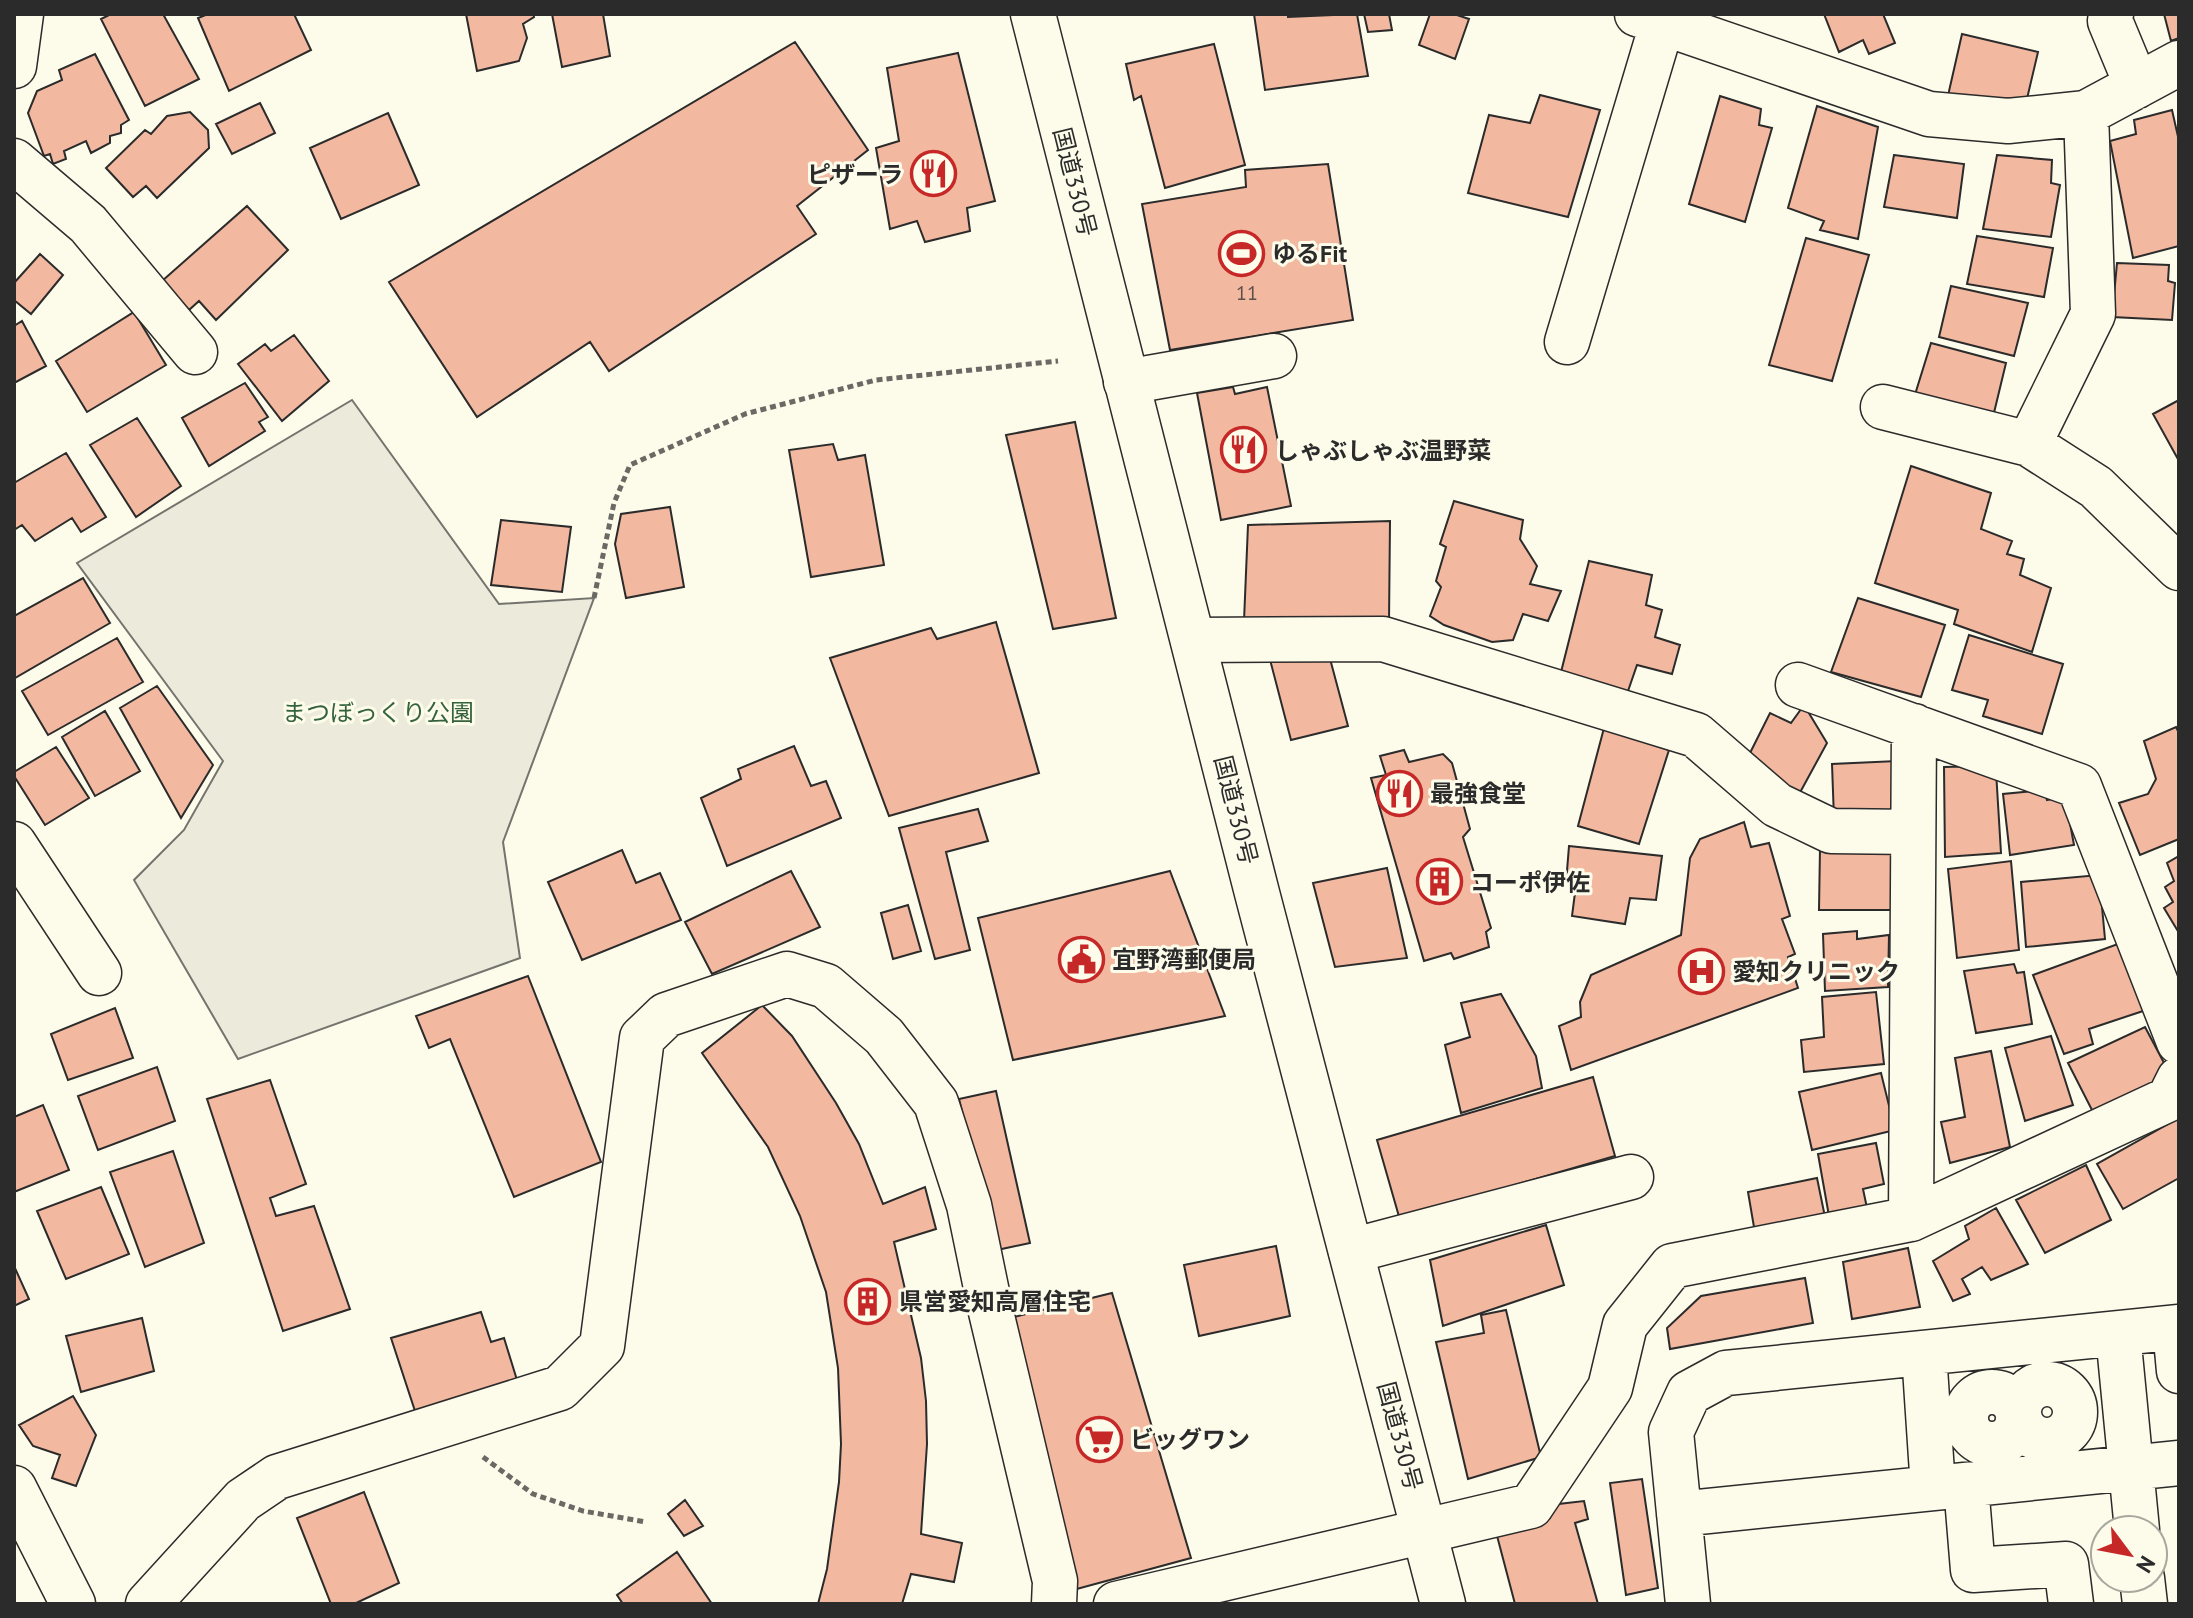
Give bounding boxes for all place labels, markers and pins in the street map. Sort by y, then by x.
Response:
restaurant icon: ピザーラ [910,150,958,198]
place label: ピザーラ [807,159,903,190]
sports icon: ゆるFit [1217,229,1265,277]
place label: ゆるFit [1272,238,1348,269]
restaurant icon: しゃぶしゃぶ温野菜 [1220,426,1268,474]
place label: しゃぶしゃぶ温野菜 [1275,435,1491,466]
restaurant icon: 最強食堂 [1375,769,1423,817]
place label: 最強食堂 [1430,778,1526,809]
building icon: コーポ伊佐 [1415,858,1463,906]
place label: コーポ伊佐 [1470,867,1590,898]
public building icon: 宜野湾郵便局 [1057,935,1105,983]
place label: 宜野湾郵便局 [1112,944,1256,975]
hospital icon: 愛知クリニック [1677,947,1725,995]
place label: 愛知クリニック [1732,956,1900,987]
building icon: 県営愛知高層住宅 [844,1277,892,1325]
place label: 県営愛知高層住宅 [899,1286,1091,1317]
supermarket icon: ビッグワン [1075,1415,1123,1463]
place label: ビッグワン [1130,1424,1250,1455]

